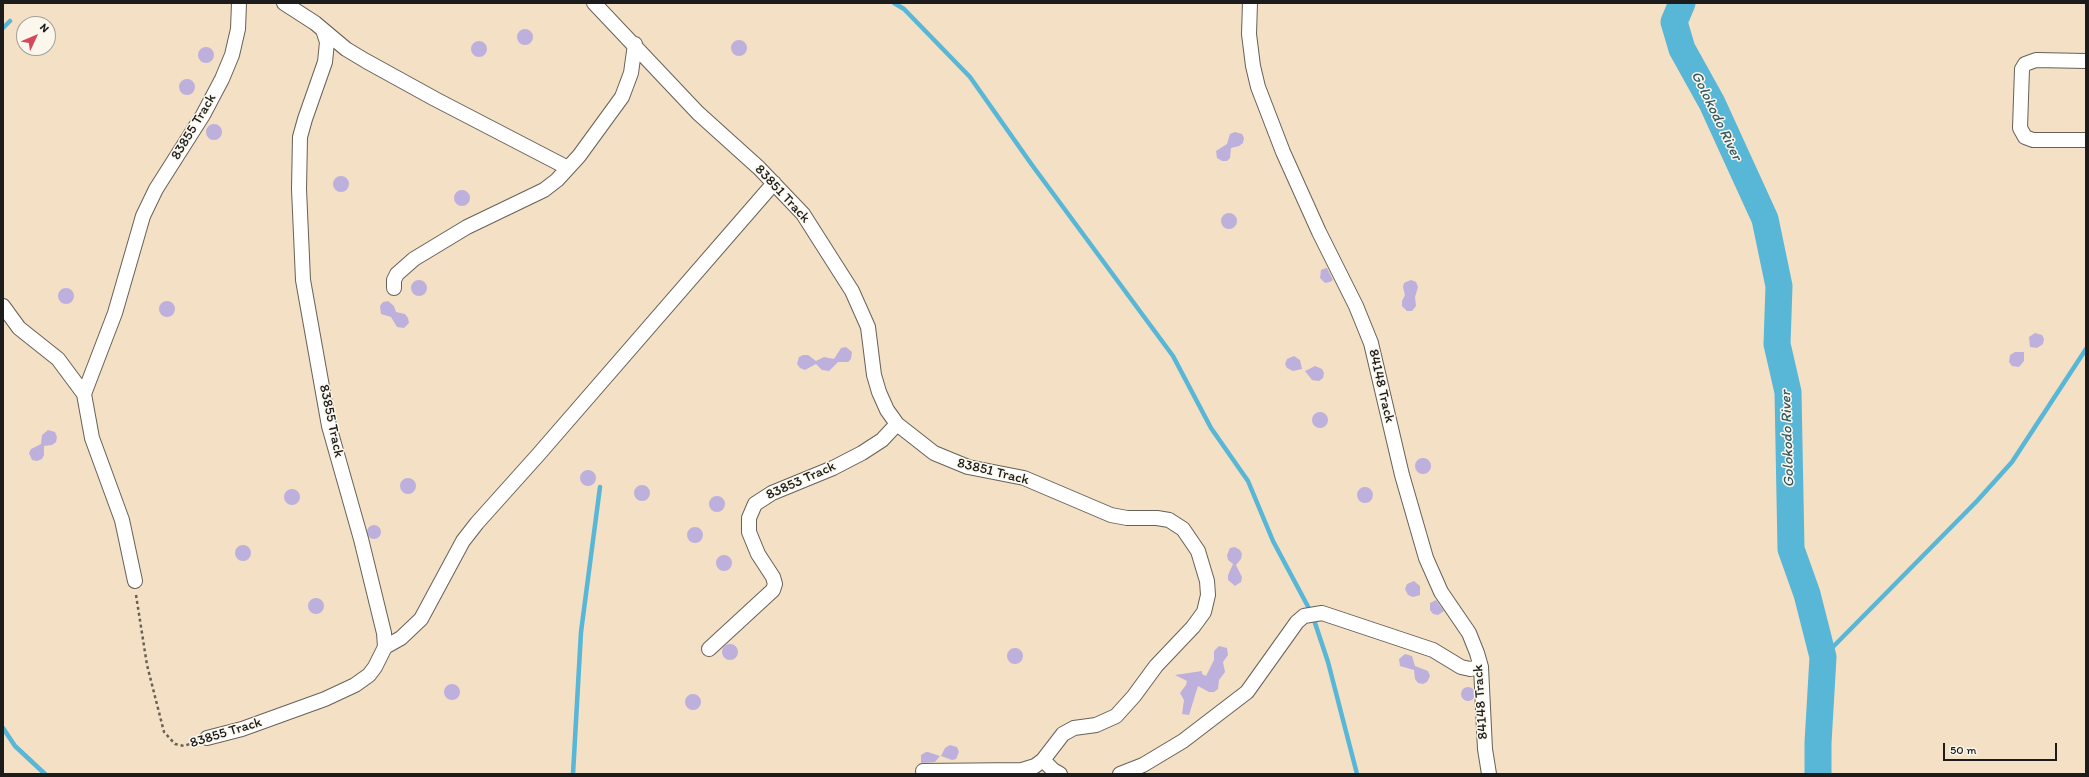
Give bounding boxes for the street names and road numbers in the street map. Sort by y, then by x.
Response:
street label: 83855 Track [168,91,220,163]
street label: 83851 Track [751,161,813,227]
street label: 84148 Track [1364,348,1398,424]
street label: 83855 Track [315,383,347,459]
street label: 83851 Track [955,455,1031,489]
street label: 83853 Track [764,458,838,504]
street label: 84148 Track [1470,664,1492,740]
street label: 83855 Track [188,714,264,752]

